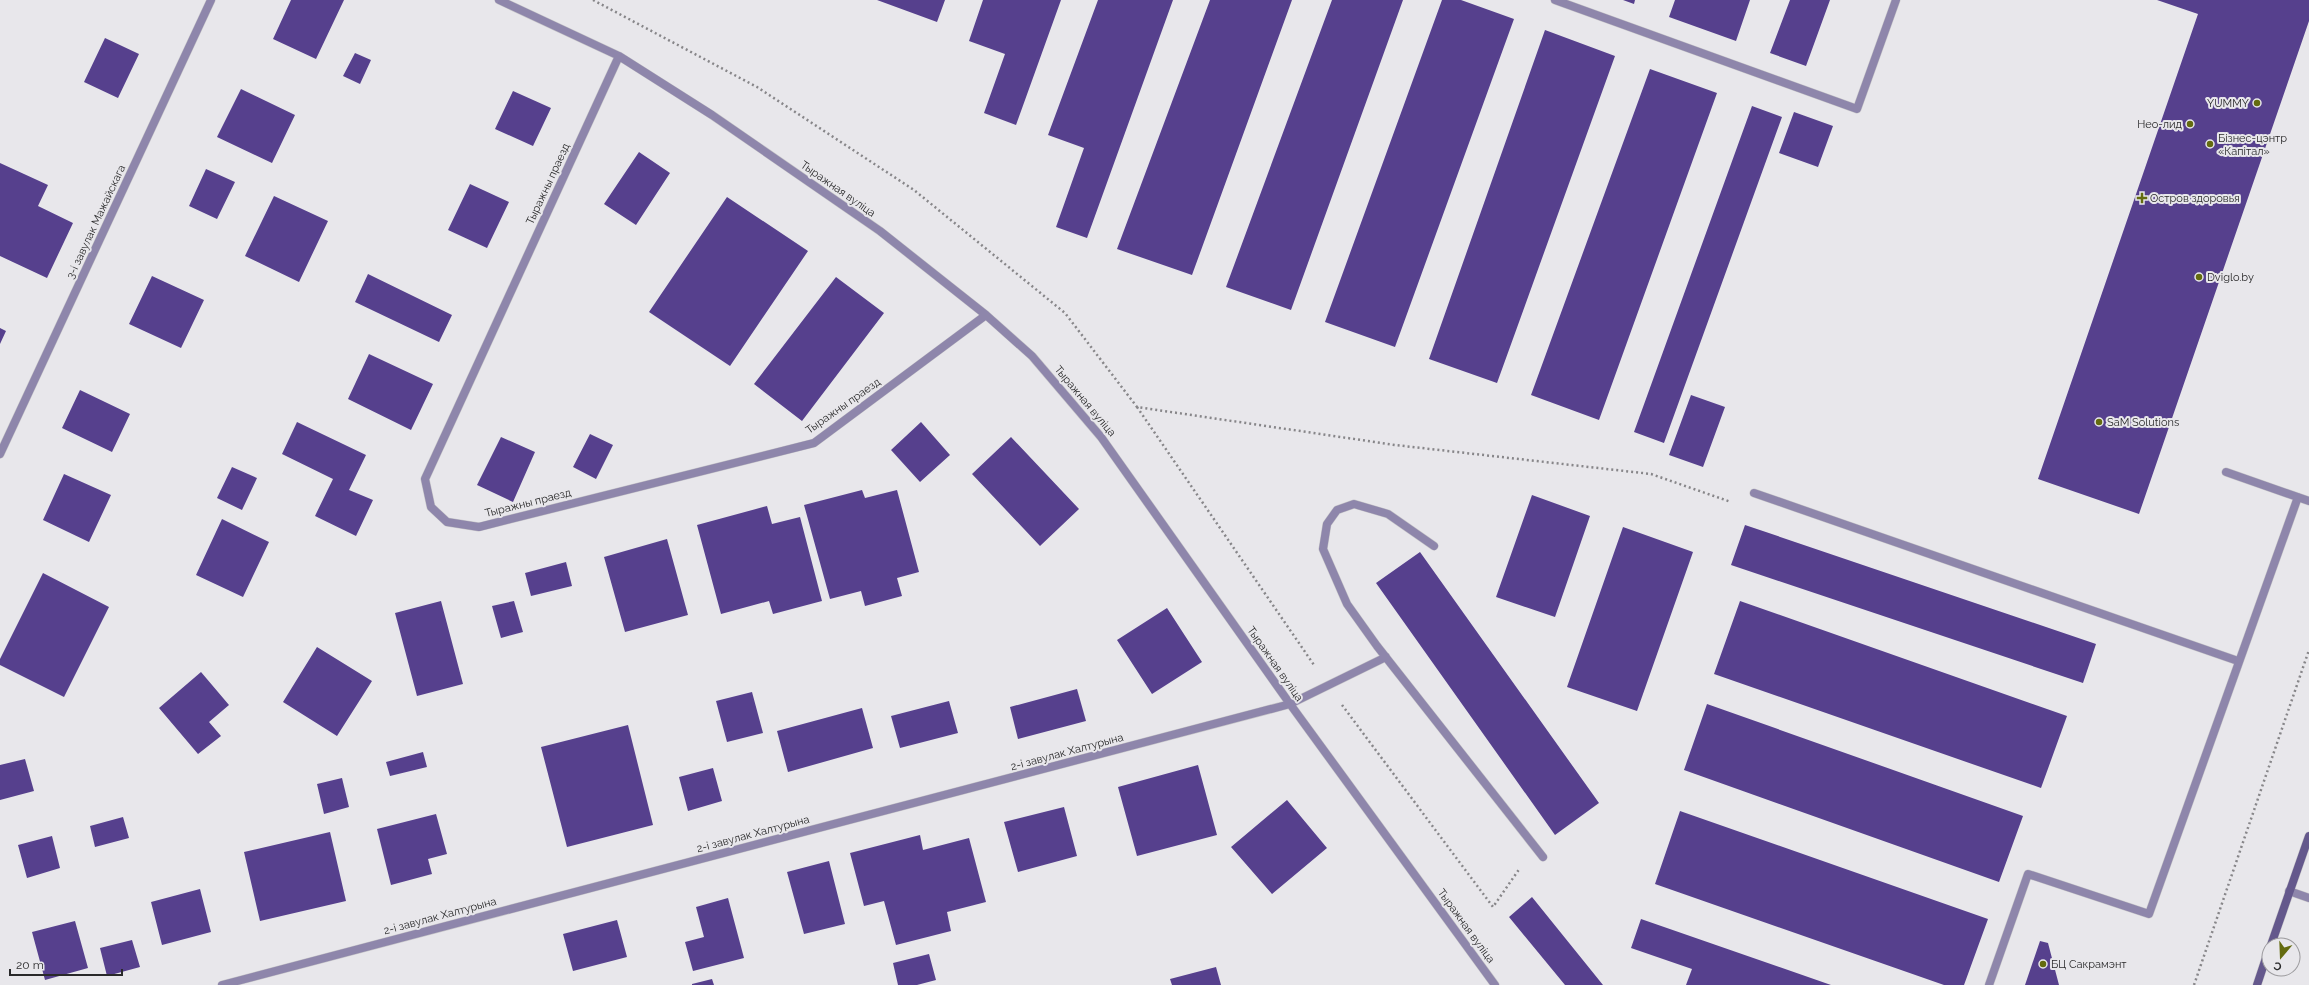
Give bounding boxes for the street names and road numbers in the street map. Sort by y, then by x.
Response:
street label: Тыражны праезд [523,141,573,227]
street label: Тыражная вуліца [798,158,878,220]
street label: 3-і завулак Мажайскага [64,163,128,281]
street label: Тыражная вуліца [1052,363,1118,439]
street label: Тыражны праезд [803,375,883,437]
street label: Тыражны праезд [484,486,573,520]
street label: Тыражная вуліца [1244,624,1306,704]
street label: 2-і завулак Халтурына [1009,731,1125,773]
street label: 2-і завулак Халтурына [695,813,811,855]
street label: Тыражная вуліца [1435,886,1497,966]
street label: 2-і завулак Халтурына [382,895,498,937]

